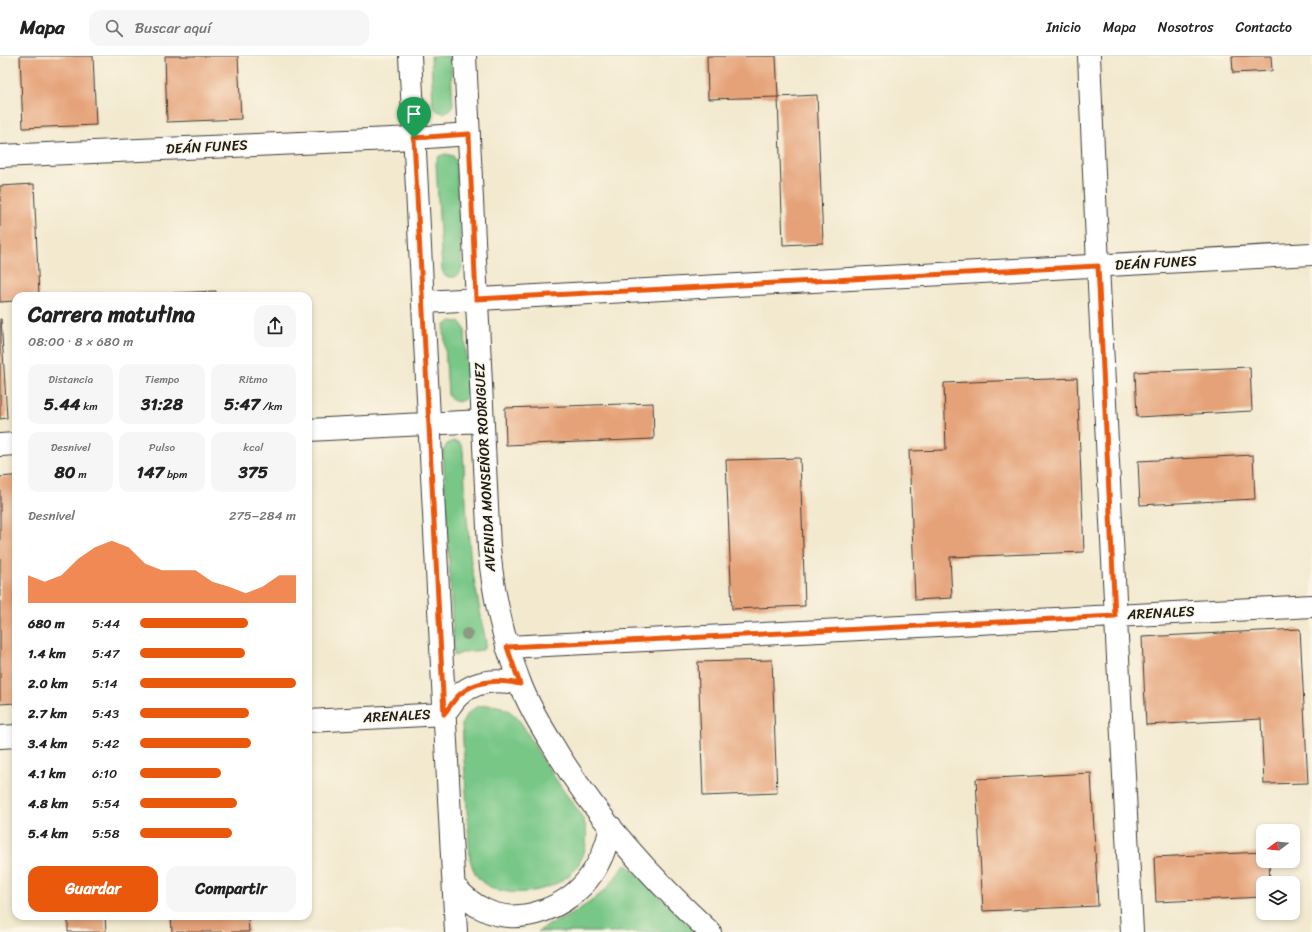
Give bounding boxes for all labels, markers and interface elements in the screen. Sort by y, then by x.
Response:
search box [89,10,369,46]
text: Mapa [20,11,65,44]
text: Buscar aquí [135,15,211,41]
text: Inicio [1046,15,1081,40]
text: Mapa [1103,15,1136,40]
text: Nosotros [1158,15,1213,40]
text: Contacto [1235,15,1292,40]
icon: search [103,17,125,39]
pin [397,97,431,138]
icon: arrive [403,103,425,125]
street label: DEÁN FUNES [165,132,249,162]
street label: DEÁN FUNES [1114,248,1198,278]
text: Carrera matutina [28,295,195,334]
button: share [254,305,296,347]
text: 08:00 · 8 × 680 m [28,330,133,353]
street label: AVENIDA MONSEÑOR RODRIGUEZ [467,362,503,573]
text: Distancia [48,370,93,389]
text: Tiempo [145,370,179,389]
text: Ritmo [239,370,268,389]
text: 5.44 [44,389,80,419]
text: 31:28 [141,389,183,419]
text: 5:47 [224,389,260,419]
text: km [80,397,98,416]
text: /km [260,397,283,416]
text: Desnivel [51,438,91,457]
text: Pulso [149,438,175,457]
text: kcal [243,438,263,457]
text: 80 [55,457,76,487]
text: 147 [137,457,164,487]
text: 375 [239,457,268,487]
text: m [76,465,87,484]
text: bpm [164,465,187,484]
text: Desnivel [28,504,75,527]
text: 275–284 m [229,504,296,527]
street label: ARENALES [1126,599,1196,627]
text: 680 m [28,612,65,635]
text: 5:44 [92,612,120,635]
text: 1.4 km [28,642,66,665]
text: 5:47 [92,642,119,665]
text: 2.0 km [28,672,68,695]
text: 5:14 [92,672,118,695]
text: 2.7 km [28,702,67,725]
text: 5:43 [92,702,119,725]
street label: ARENALES [362,702,432,730]
text: 3.4 km [28,732,67,755]
text: 5:42 [92,732,120,755]
text: 4.1 km [28,762,66,785]
text: 6:10 [92,762,117,785]
text: 4.8 km [28,792,68,815]
text: 5:54 [92,792,120,815]
text: 5.4 km [28,822,68,845]
text: 5:58 [92,822,120,845]
north arrow [1256,824,1300,868]
map controls [1256,824,1300,920]
button: Guardar [28,866,158,912]
button: Compartir [166,866,296,912]
button: layers [1256,876,1300,920]

